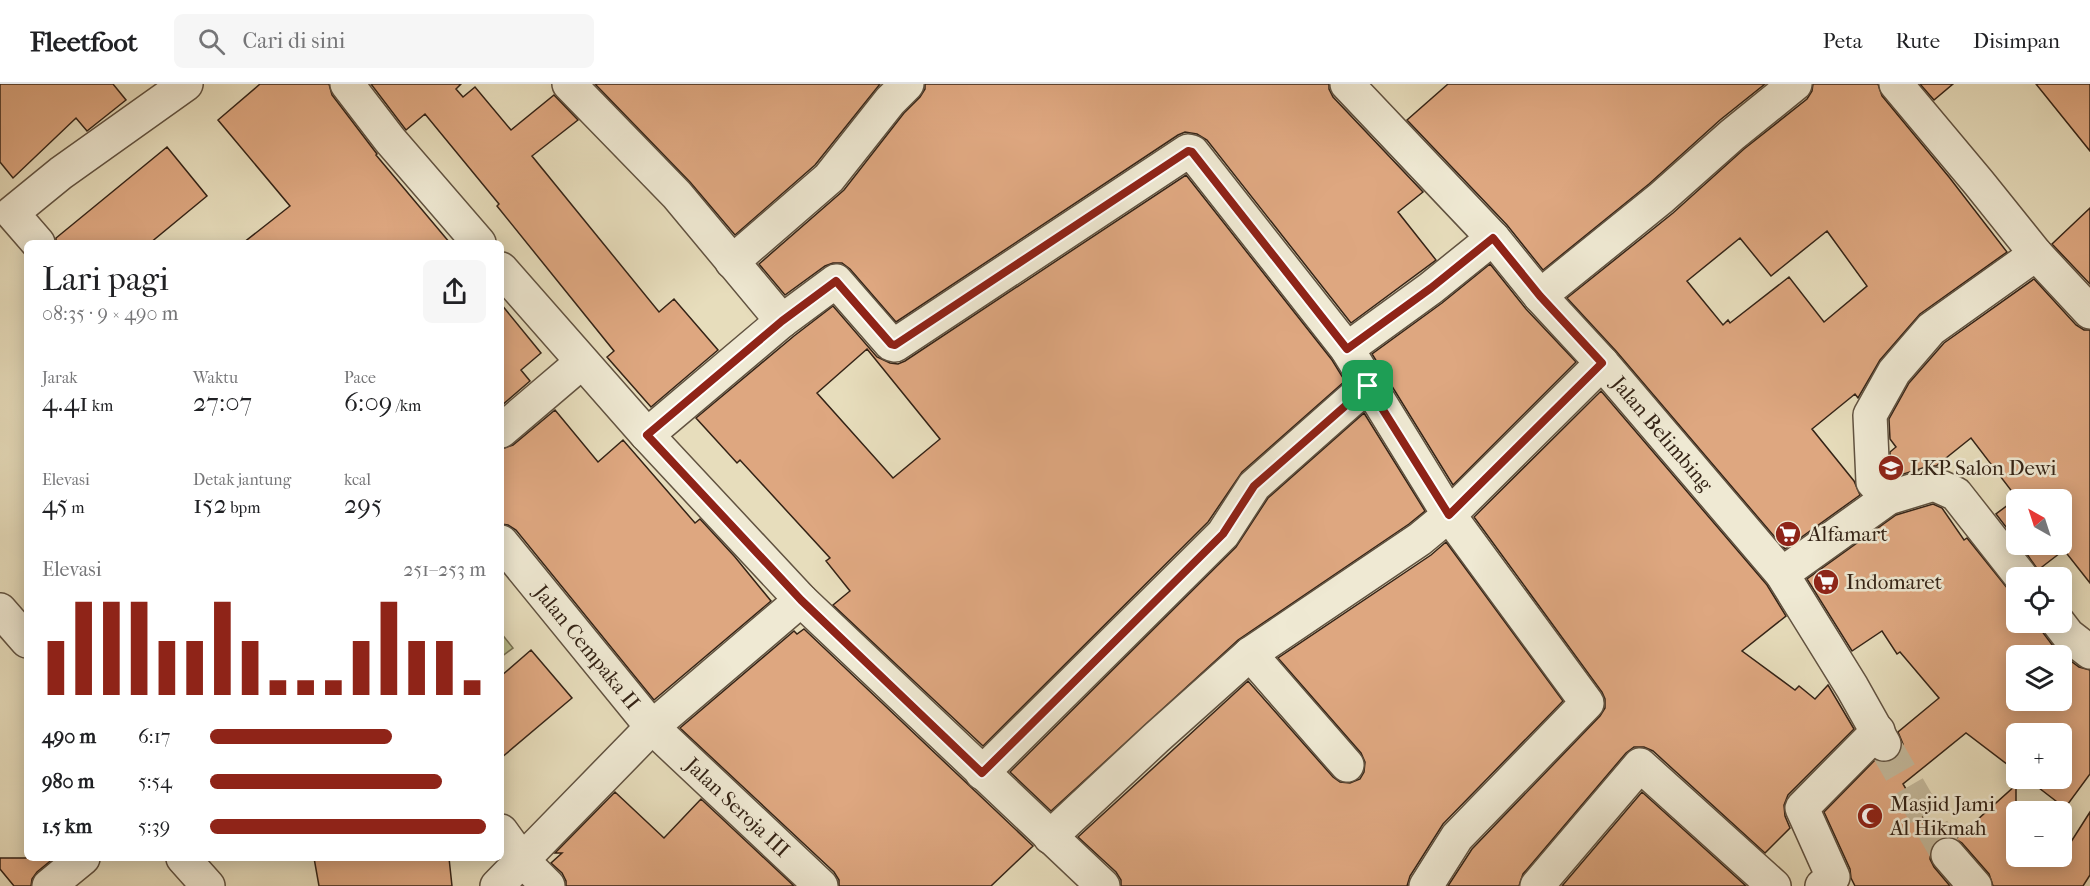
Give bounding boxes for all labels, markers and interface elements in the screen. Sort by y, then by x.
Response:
search box [174,14,594,68]
text: Fleetfoot [30,25,138,58]
icon: search [195,25,228,58]
text: Cari di sini [243,28,345,54]
text: Peta [1823,29,1862,53]
text: Rute [1895,29,1940,53]
text: Disimpan [1973,29,2060,53]
text: Lari pagi [42,260,169,299]
button: share [423,260,486,323]
text: 08:35 · 9 × 490 m [42,302,178,325]
pin [1342,360,1393,411]
text: Jarak [42,368,78,387]
text: Waktu [193,368,238,387]
text: Pace [344,368,376,387]
icon: arrive [1351,369,1384,402]
street label: Jalan Belimbing [1605,370,1718,497]
text: 4.41 [42,387,88,418]
text: 27:07 [193,387,252,418]
text: 6:09 [344,387,392,418]
text: km [88,396,113,415]
text: /km [392,396,421,415]
school or university icon: LKP Salon Dewi [1876,453,1906,483]
place label: LKP Salon Dewi [1910,456,2057,480]
text: Elevasi [42,470,90,489]
text: Detak jantung [193,470,291,489]
text: kcal [344,470,371,489]
text: 45 [42,489,68,520]
text: 152 [193,489,227,520]
text: 295 [344,489,382,520]
north arrow [2006,489,2072,555]
map controls [2006,489,2072,867]
text: m [68,498,85,517]
text: bpm [227,498,261,517]
supermarket icon: Alfamart [1773,519,1803,549]
place label: Alfamart [1807,522,1888,546]
text: Elevasi [42,558,102,581]
text: 251–253 m [403,558,486,581]
supermarket icon: Indomaret [1811,567,1841,597]
button: locate [2006,567,2072,633]
place label: Indomaret [1846,570,1943,594]
street label: Jalan Cempaka II [528,579,645,715]
button: layers [2006,645,2072,711]
button: + [2006,723,2072,789]
text: 490 m [42,725,96,748]
text: 6:17 [138,725,170,748]
street label: Jalan Seroja III [679,751,794,862]
text: 980 m [42,770,95,793]
text: 5:54 [138,770,172,793]
place label: Masjid Jami Al Hikmah [1889,792,1995,840]
mosque icon: Masjid Jami Al Hikmah [1855,801,1885,831]
button: − [2006,801,2072,867]
text: 1.5 km [42,815,92,838]
text: 5:39 [138,815,170,838]

